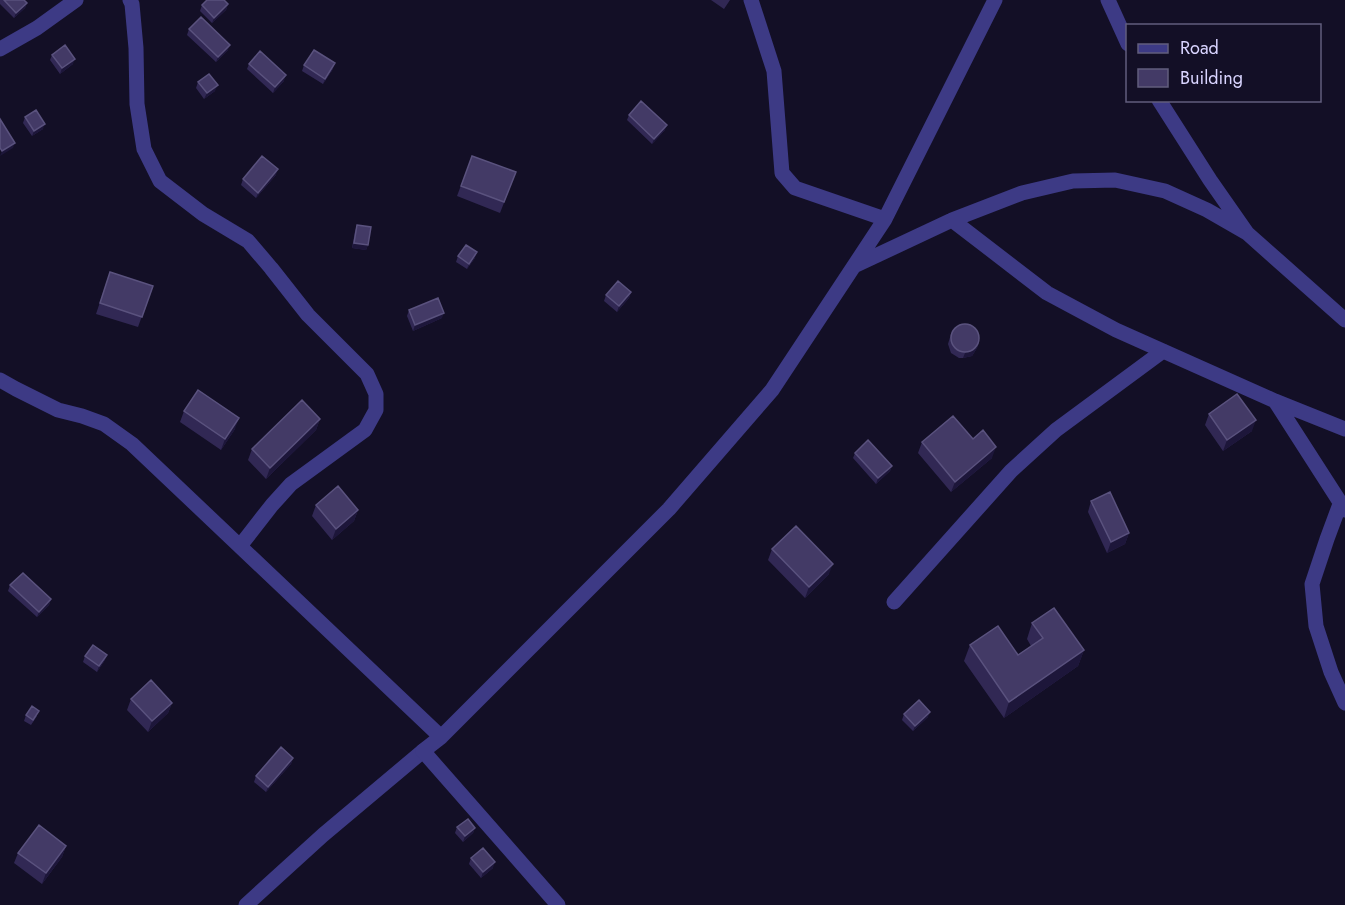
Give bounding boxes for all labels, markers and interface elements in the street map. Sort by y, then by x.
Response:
legend [1126,24,1321,102]
text: Road [1180,35,1219,61]
text: Building [1180,65,1243,91]

